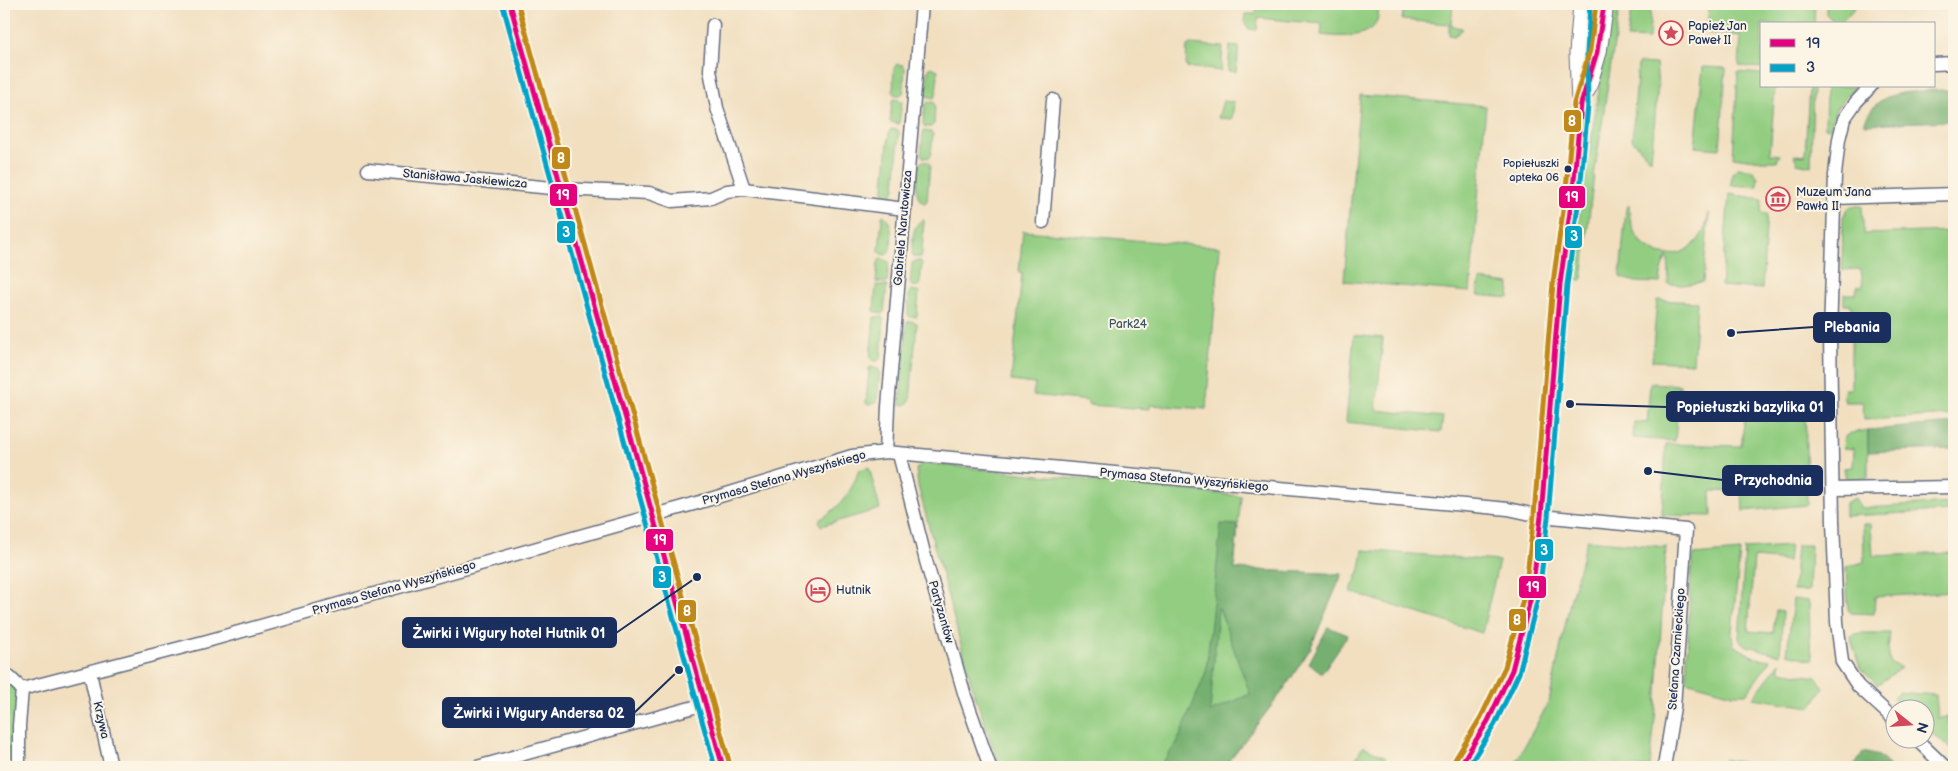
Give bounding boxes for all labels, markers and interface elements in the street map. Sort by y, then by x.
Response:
place label: Papież Jan Paweł II [1688,19,1747,48]
place icon: Papież Jan Paweł II [1658,20,1684,46]
legend [1760,22,1936,88]
text: 19 [1806,34,1820,53]
text: 3 [1806,58,1815,77]
line badge: 8 [1563,109,1582,133]
text: 8 [1568,113,1576,130]
line badge: 8 [551,146,571,170]
text: 8 [557,150,565,167]
place label: Popiełuszki apteka 06 [1503,157,1559,184]
marker: Popiełuszki apteka 06 [1563,164,1573,174]
street label: Stanisława Jaskiewicza [402,166,528,192]
street label: Gabriela Narutowicza [890,169,916,286]
line badge: 19 [549,183,578,207]
line badge: 19 [1558,185,1586,209]
place label: Muzeum Jana Pawła II [1796,185,1872,214]
museum icon: Muzeum Jana Pawła II [1765,186,1791,212]
text: 19 [556,187,570,204]
text: 19 [1565,189,1579,206]
line badge: 3 [556,220,576,244]
text: 3 [562,224,570,241]
line badge: 3 [1564,225,1583,249]
text: 3 [1570,228,1578,245]
callout: Plebania [1814,313,1890,342]
park label: Park24 [1109,317,1148,332]
text: Plebania [1824,319,1880,336]
callout: Popiełuszki bazylika 01 [1667,392,1834,421]
text: Popiełuszki bazylika 01 [1676,399,1824,416]
street label: Prymasa Stefana Wyszyńskiego [700,447,868,509]
street label: Prymasa Stefana Wyszyńskiego [1099,465,1269,495]
callout: Przychodnia [1723,466,1822,495]
text: Przychodnia [1734,472,1812,489]
line badge: 19 [645,528,674,552]
text: 19 [653,532,667,549]
line badge: 3 [1534,538,1554,562]
text: 3 [1540,542,1548,559]
street label: Prymasa Stefana Wyszyńskiego [310,557,478,619]
line badge: 3 [652,565,672,589]
text: 3 [658,569,666,586]
line badge: 19 [1518,575,1547,599]
hotel icon: Hutnik [805,577,831,603]
street label: Partyzantów [925,579,957,645]
text: 19 [1526,579,1540,596]
place label: Hutnik [836,583,871,598]
street label: Stefana Czarnieckiego [1665,587,1689,711]
line badge: 8 [677,599,697,623]
text: 8 [683,603,691,620]
line badge: 8 [1508,608,1527,632]
text: 8 [1513,612,1521,629]
callout: Żwirki i Wigury hotel Hutnik 01 [403,618,616,647]
text: Żwirki i Wigury hotel Hutnik 01 [413,623,605,642]
callout: Żwirki i Wigury Andersa 02 [443,698,634,727]
north arrow [1886,698,1936,748]
street label: Krzywa [89,700,113,740]
text: Żwirki i Wigury Andersa 02 [453,703,625,722]
text: N [1912,720,1932,735]

